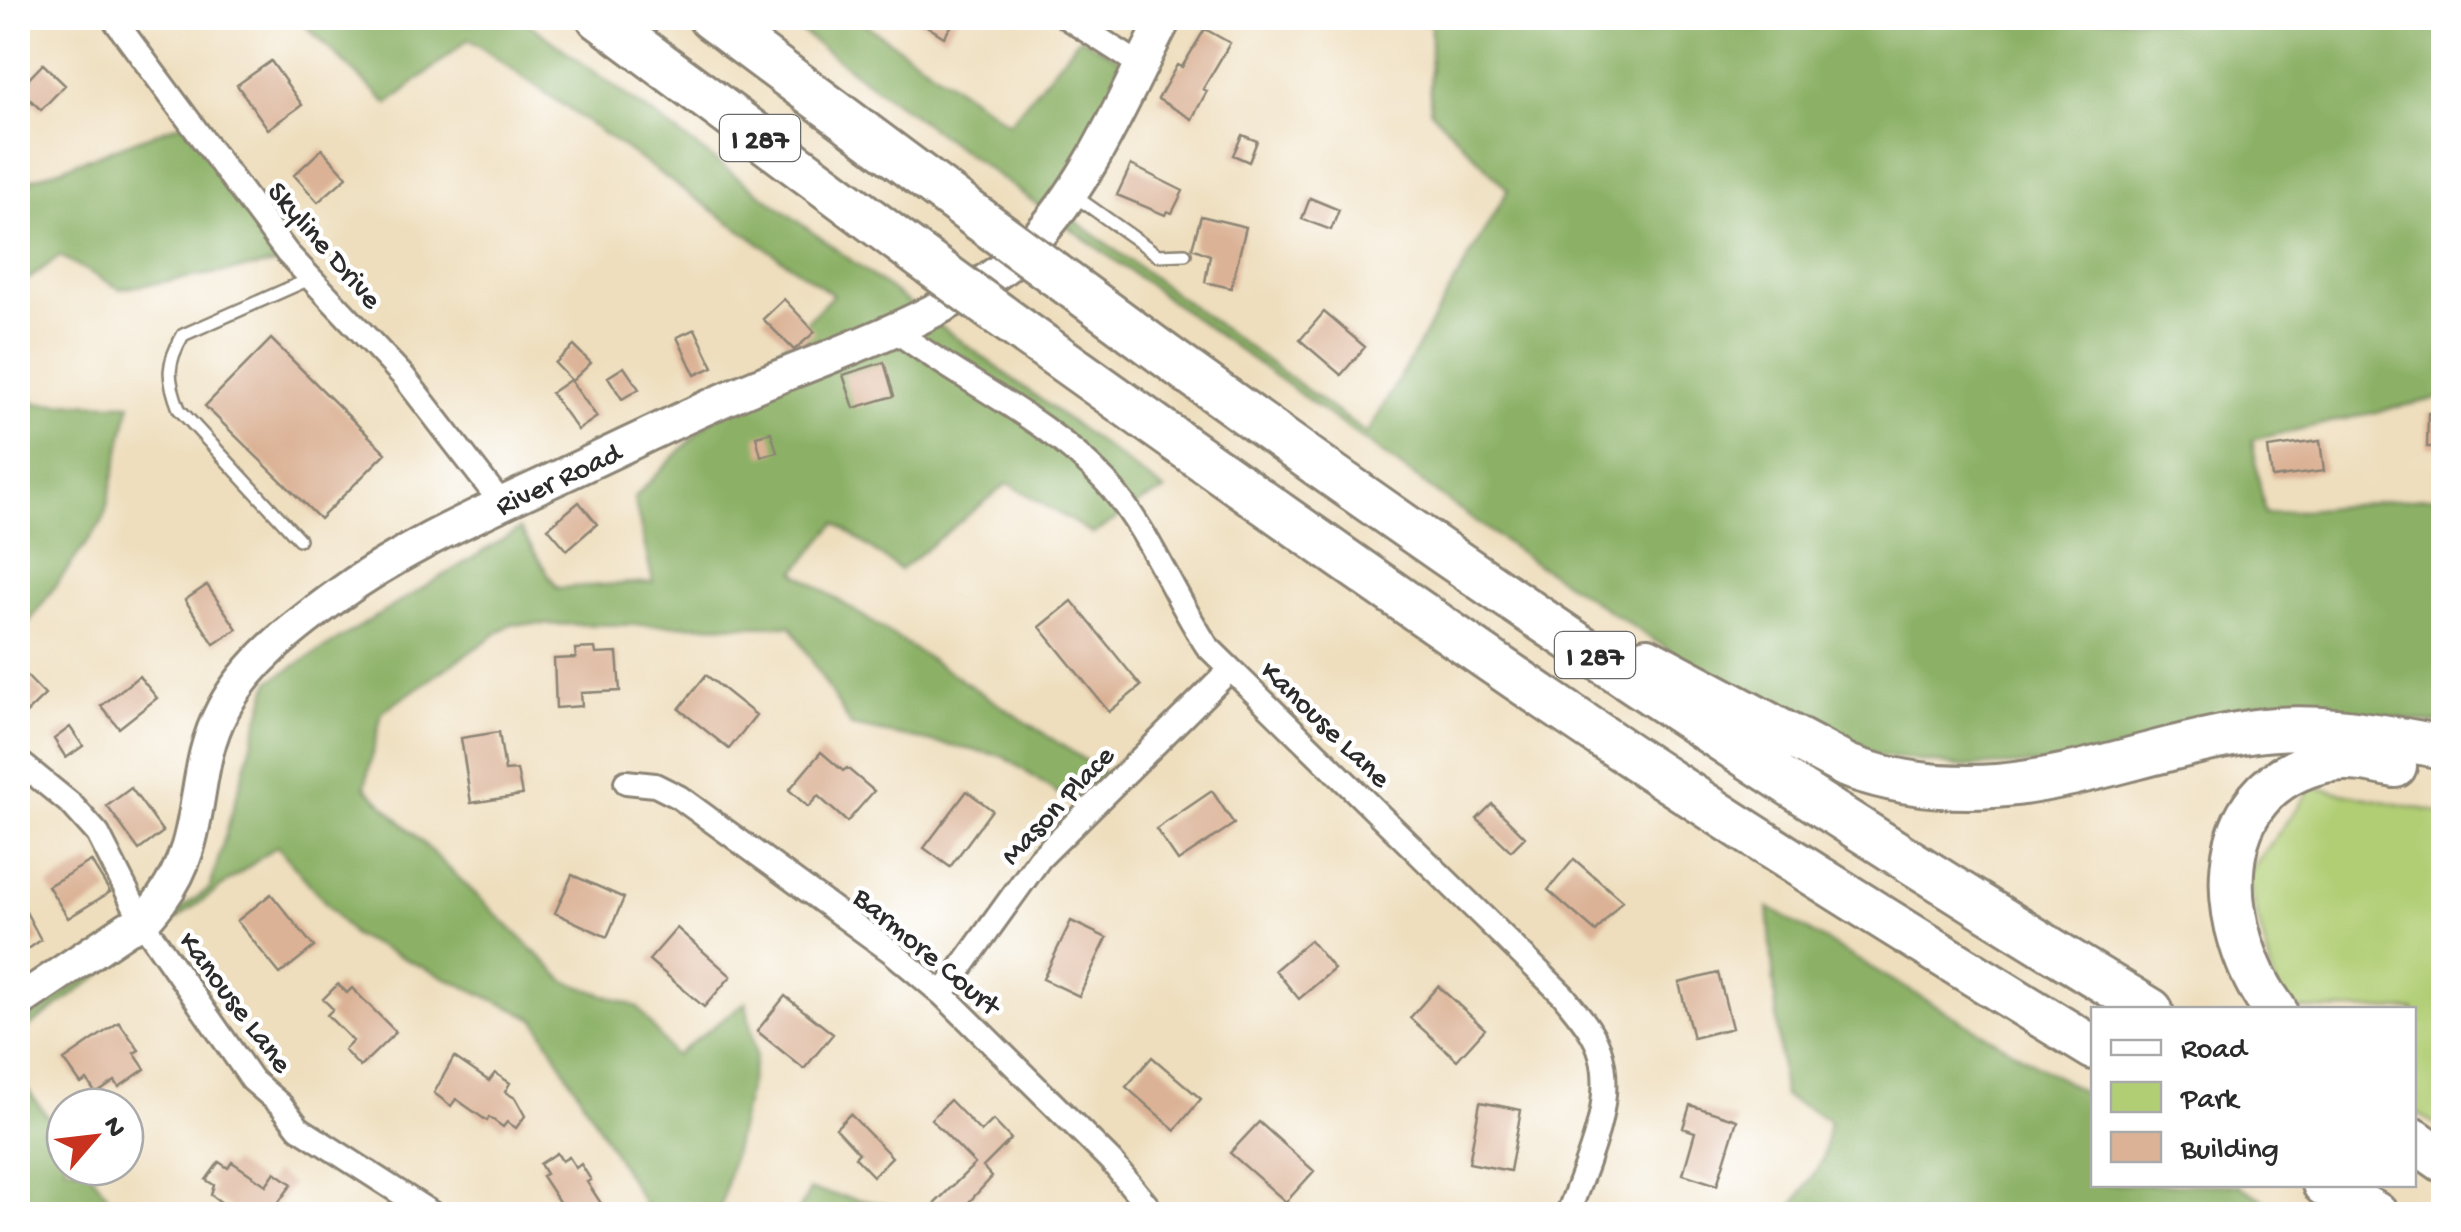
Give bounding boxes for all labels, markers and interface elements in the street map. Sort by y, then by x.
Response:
road number: I 287 [720,115,800,161]
street label: Skyline Drive [258,176,388,318]
street label: River Road [491,436,630,526]
road number: I 287 [1555,632,1635,678]
street label: Kanouse Lane [1251,655,1397,798]
street label: Mason Place [995,740,1124,874]
street label: Barmore Court [844,881,1008,1027]
street label: Kanouse Lane [169,926,298,1082]
legend [2091,1007,2416,1187]
text: Road [2181,1034,2249,1069]
text: Park [2180,1084,2241,1119]
north arrow [45,1087,145,1187]
text: N [94,1112,132,1143]
text: Building [2180,1134,2279,1169]

